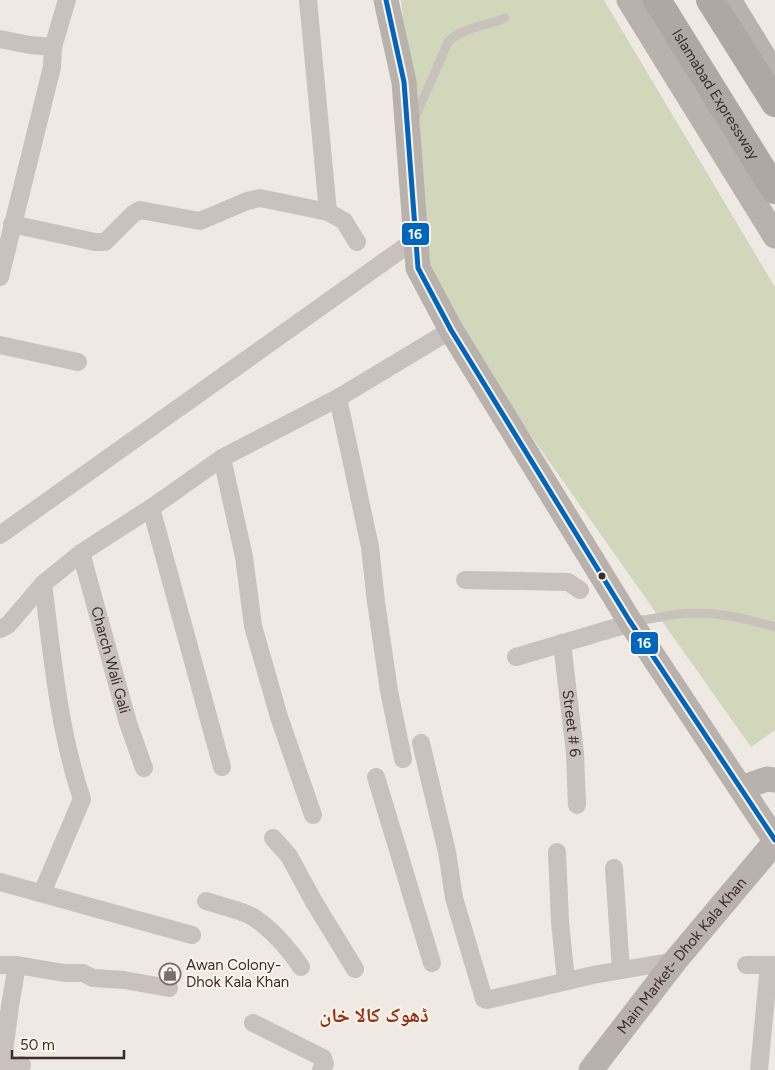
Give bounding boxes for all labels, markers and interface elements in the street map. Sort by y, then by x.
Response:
street label: Islamabad Expressway [668,26,763,163]
line badge: 16 [401,222,430,246]
text: 16 [408,226,422,243]
unlabelled marker [597,571,607,581]
street label: Charch Wali Gali [87,605,134,715]
line badge: 16 [630,631,659,655]
text: 16 [637,635,651,652]
street label: Street # 6 [559,689,584,758]
street label: Main Market- Dhok Kala Khan [613,874,750,1037]
place label: Awan Colony- Dhok Kala Khan [186,956,289,991]
shop icon: Awan Colony- Dhok Kala Khan [158,962,182,986]
district label: ڈھوک کالا خان [319,1003,429,1027]
scale bar [12,1028,125,1060]
text: 50 m [20,1036,55,1054]

